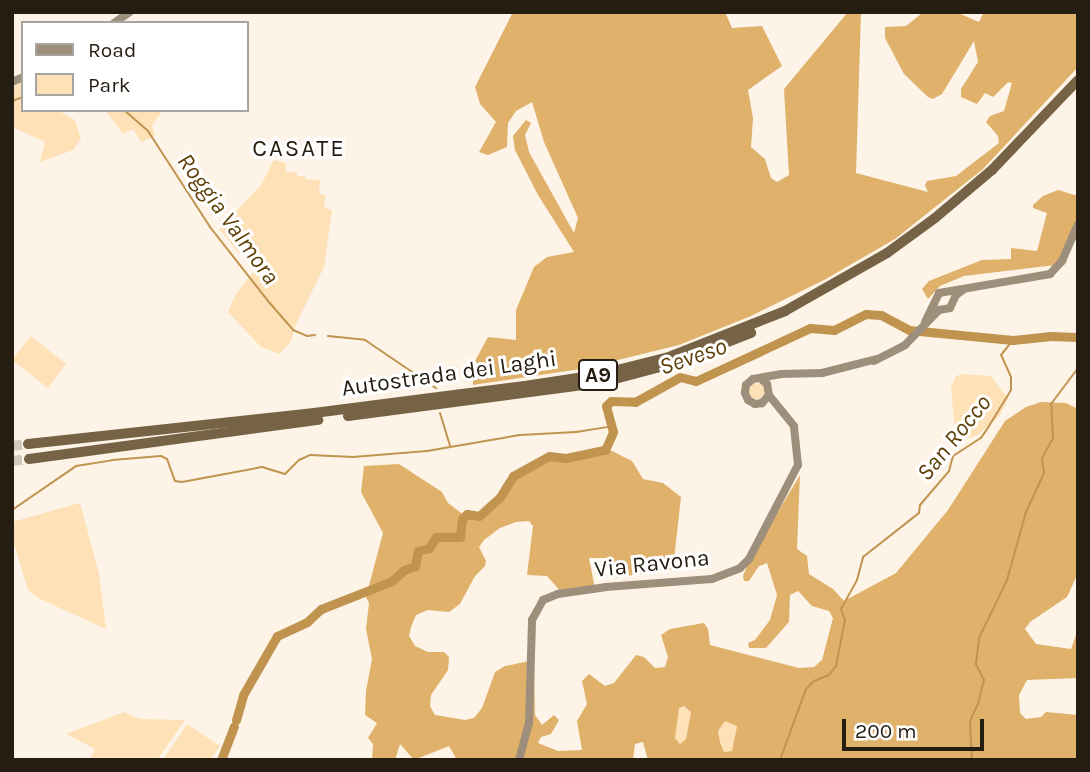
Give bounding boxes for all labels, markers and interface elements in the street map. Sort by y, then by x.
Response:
legend [21,21,248,112]
text: Road [88,38,136,62]
text: Park [88,73,131,97]
district label: CASATE [253,135,345,163]
water label: Roggia Valmora [171,148,285,290]
water label: Seveso [656,332,730,382]
street label: Autostrada dei Laghi [340,345,558,403]
road number: A9 [577,358,619,392]
water label: San Rocco [911,389,997,487]
street label: Via Ravona [593,544,711,584]
scale bar [845,706,987,750]
text: 200 m [855,719,917,743]

